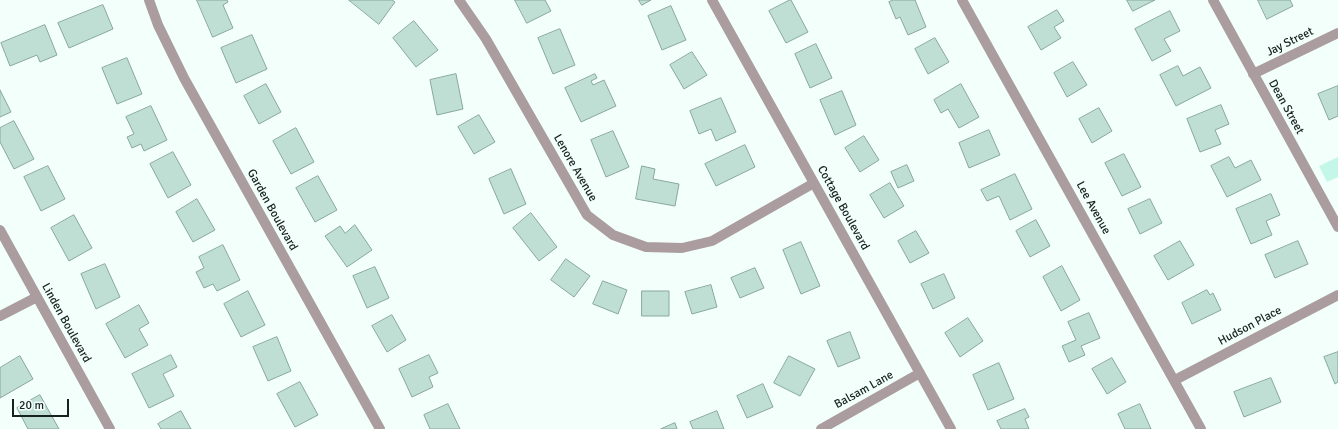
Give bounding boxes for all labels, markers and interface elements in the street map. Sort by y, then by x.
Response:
street label: Jay Street [1264,24,1316,60]
street label: Dean Street [1265,77,1307,137]
street label: Lenore Avenue [550,132,600,204]
street label: Cottage Boulevard [814,163,872,253]
street label: Garden Boulevard [244,167,300,253]
street label: Lee Avenue [1073,179,1113,237]
street label: Linden Boulevard [38,281,94,365]
street label: Hudson Place [1216,303,1284,349]
street label: Balsam Lane [832,368,896,412]
scale bar [14,391,71,417]
text: 20 m [19,398,44,413]

